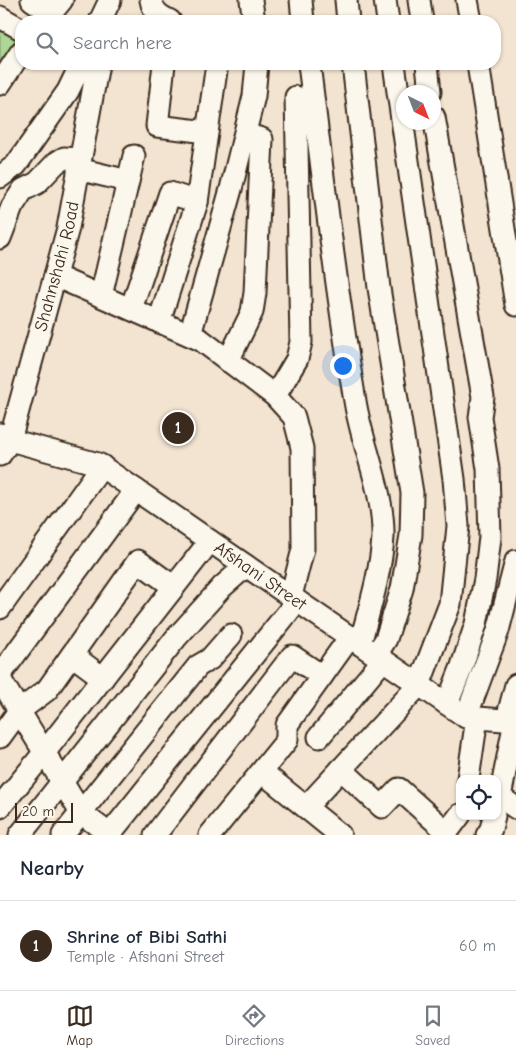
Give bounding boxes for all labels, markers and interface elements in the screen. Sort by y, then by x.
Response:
search box [15,15,501,70]
icon: search [33,29,61,57]
text: Search here [73,32,172,54]
north arrow [396,85,441,130]
street label: Shahnshahi Road [30,200,83,334]
your location [330,353,356,379]
pin: 1 [162,409,194,447]
street label: Afshani Street [210,537,311,615]
map controls [456,775,501,820]
button: locate [456,775,501,820]
scale bar [15,800,72,823]
text: 20 m [22,803,54,820]
text: Nearby [20,856,84,880]
text: Shrine of Bibi Sathi [67,926,227,948]
text: 1 [33,937,39,955]
text: 60 m [459,937,496,955]
text: Temple · Afshani Street [67,948,224,966]
tab: Map [66,1002,94,1049]
tab: Directions [225,1002,284,1049]
tab: Saved [415,1002,450,1049]

